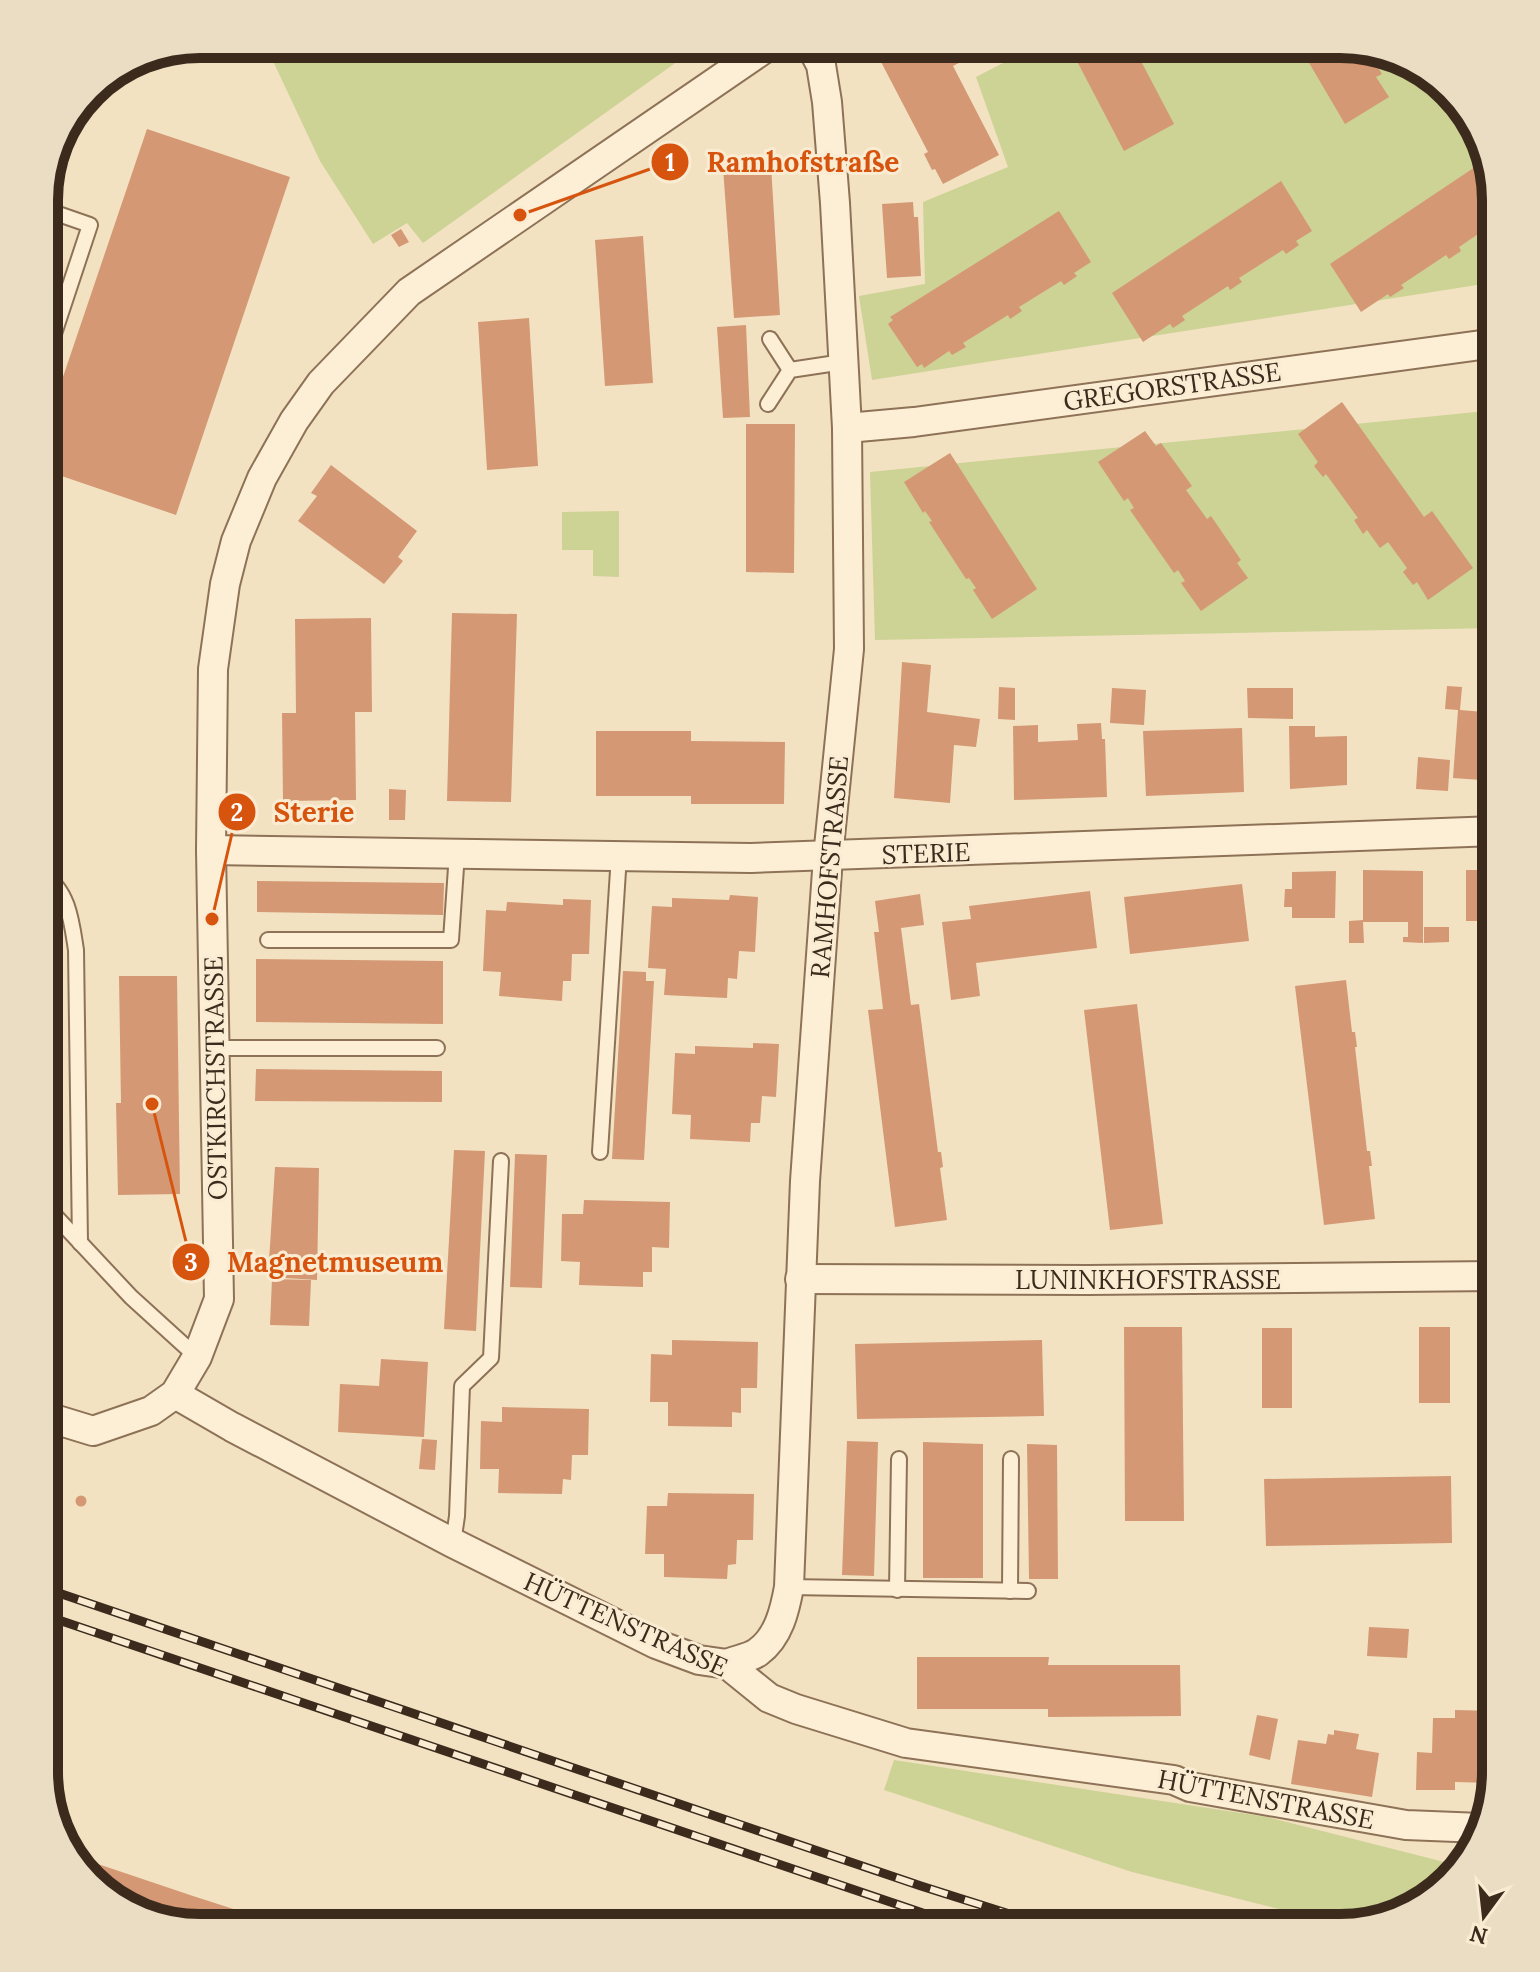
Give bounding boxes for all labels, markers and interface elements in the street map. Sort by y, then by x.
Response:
callout: Ramhofstraße [650,136,915,188]
text: Ramhofstraße [707,144,899,180]
text: 1 [665,147,675,178]
street label: GREGORSTRASSE [1061,354,1283,418]
street label: RAMHOFSTRASSE [803,754,855,980]
callout: Sterie [217,786,370,838]
text: Sterie [274,794,354,830]
text: 2 [231,797,243,828]
street label: STERIE [881,835,971,871]
street label: OSTKIRCHSTRASSE [196,956,234,1200]
callout: Magnetmuseum [171,1236,459,1288]
text: Magnetmuseum [227,1244,443,1280]
text: 3 [184,1247,198,1278]
street label: LUNINKHOFSTRASSE [1015,1263,1281,1296]
street label: HÜTTENSTRASSE [519,1564,733,1684]
street label: HÜTTENSTRASSE [1155,1762,1377,1836]
north arrow [1444,1876,1524,1956]
text: N [1467,1920,1491,1951]

